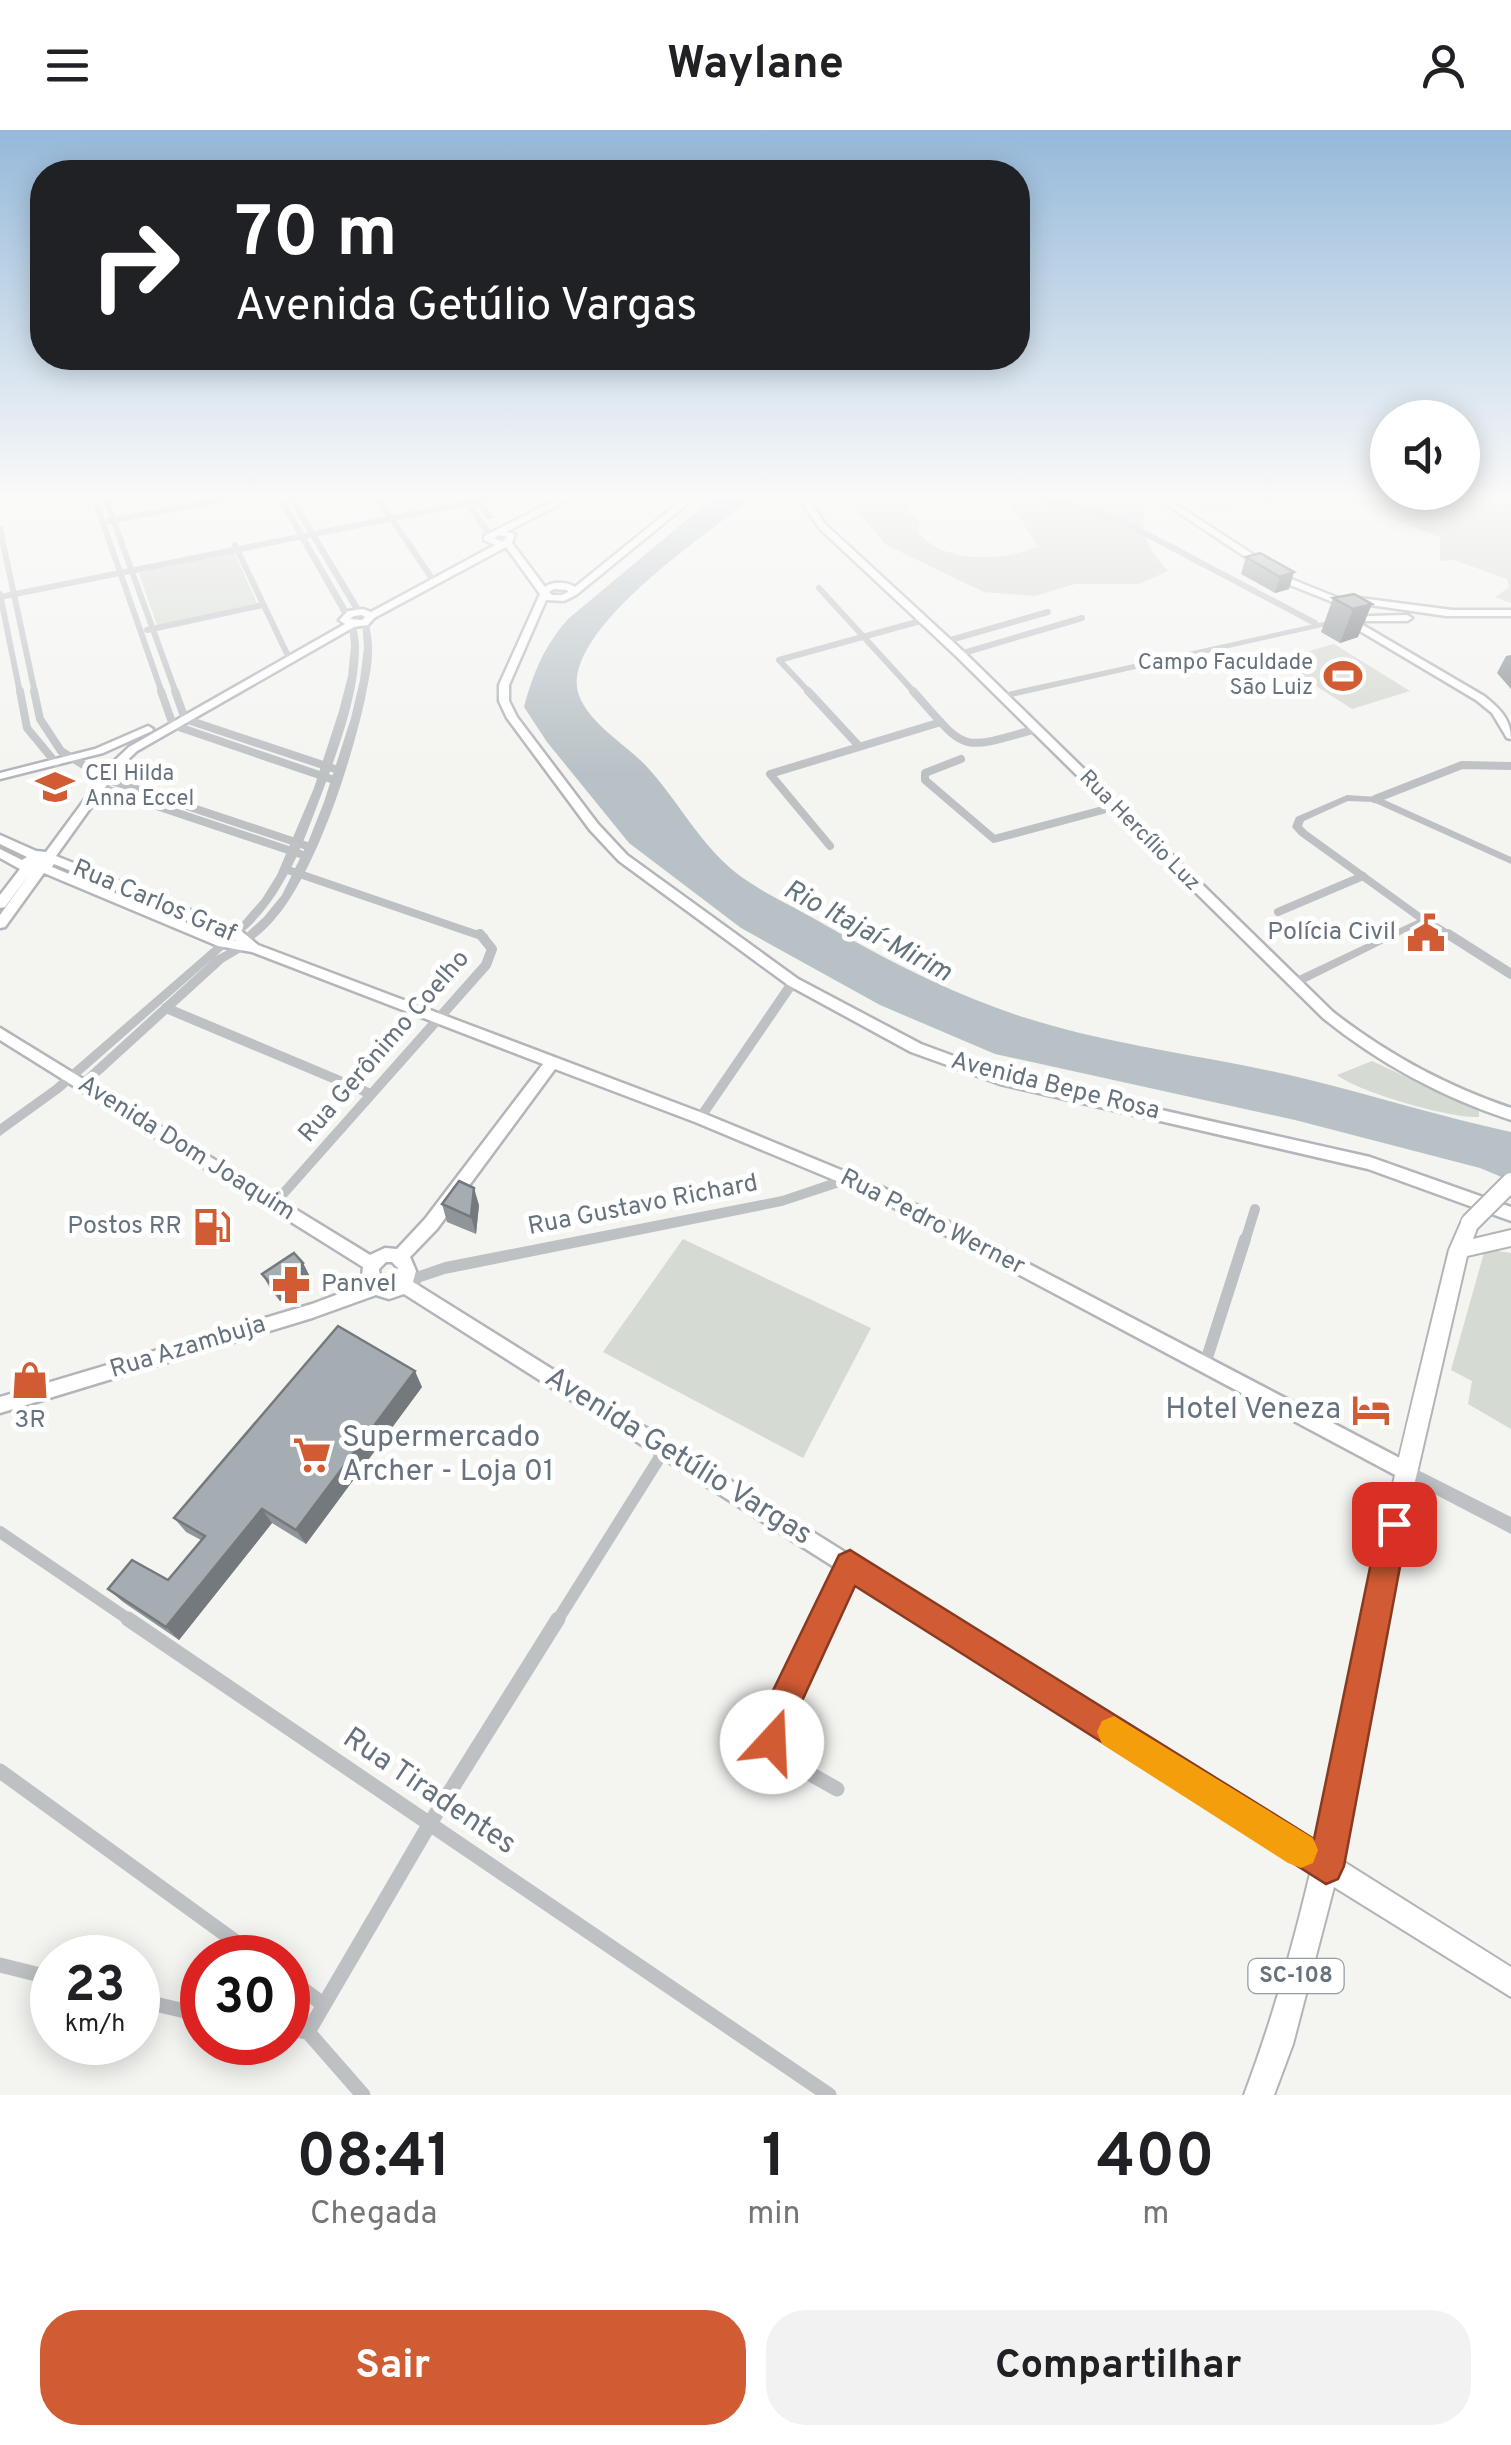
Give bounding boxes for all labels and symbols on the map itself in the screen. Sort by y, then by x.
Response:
place label: Campo Faculdade São Luiz [1138,650,1313,702]
sports icon: Campo Faculdade São Luiz [1322,655,1364,697]
place label: CEI Hilda Anna Eccel [85,761,194,813]
street label: Rua Hercílio Luz [1073,765,1205,897]
school or university icon: CEI Hilda Anna Eccel [34,766,76,808]
street label: Rua Carlos Graf [67,853,241,951]
water label: Rio Itajaí-Mirim [776,872,958,992]
public building icon: Polícia Civil [1405,912,1447,954]
place label: Polícia Civil [1267,917,1396,949]
street label: Rua Gerônimo Coelho [292,944,478,1150]
street label: Avenida Bepe Rosa [947,1046,1163,1128]
street label: Avenida Dom Joaquim [71,1069,301,1229]
street label: Rua Pedro Werner [834,1163,1030,1284]
street label: Rua Gustavo Richard [525,1168,761,1244]
fuel station icon: Postos RR [191,1206,233,1248]
place label: Postos RR [67,1211,182,1243]
pharmacy icon: Panvel [270,1264,312,1306]
place label: Panvel [321,1269,396,1301]
street label: Rua Azambuja [106,1309,270,1387]
shop icon: 3R [9,1359,51,1401]
street label: Avenida Getúlio Vargas [537,1360,819,1554]
hotel icon: Hotel Veneza [1350,1389,1392,1431]
place label: Hotel Veneza [1165,1392,1341,1429]
place label: 3R [14,1405,46,1437]
place label: Supermercado Archer - Loja 01 [342,1420,554,1491]
supermarket icon: Supermercado Archer - Loja 01 [291,1434,333,1476]
pin [1352,1482,1437,1567]
position arrow [720,1690,824,1794]
street label: Rua Tiradentes [335,1720,523,1864]
speed limit sign: 30 [180,1935,310,2065]
road number: SC-108 [1248,1959,1344,1993]

